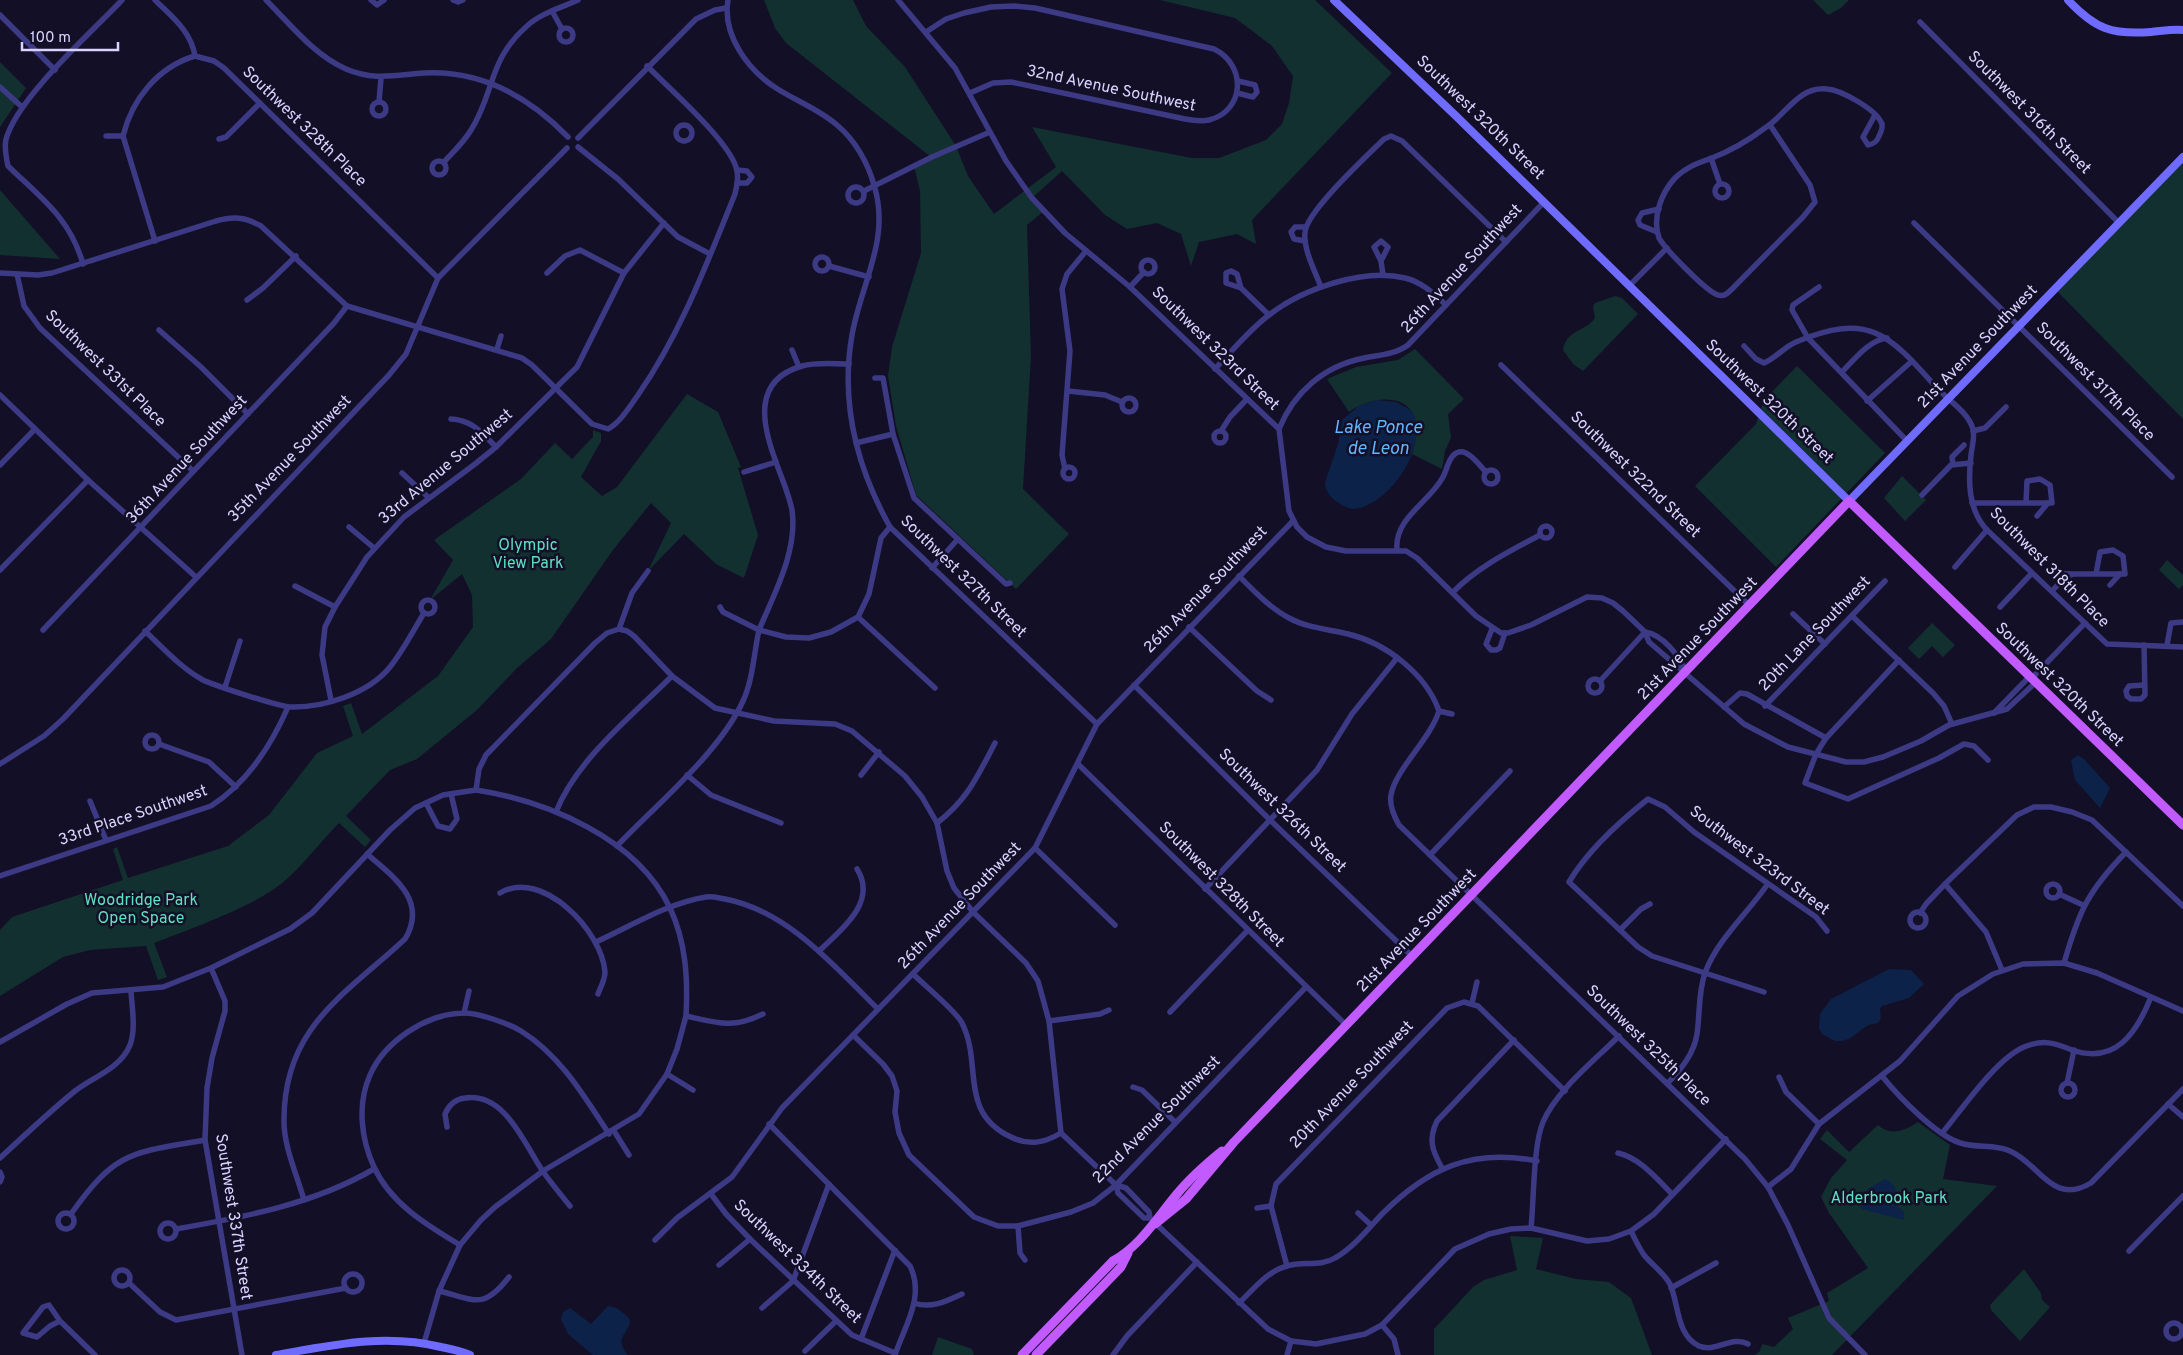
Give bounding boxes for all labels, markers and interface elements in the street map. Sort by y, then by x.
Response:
scale bar [22,20,119,52]
text: 100 m [30,29,71,48]
street label: Southwest 316th Street [1963,47,2095,179]
street label: Southwest 320th Street [1412,52,1548,184]
street label: 32nd Avenue Southwest [1024,61,1198,117]
street label: Southwest 328th Place [238,62,370,192]
street label: 26th Avenue Southwest [1397,200,1527,338]
street label: 21st Avenue Southwest [1914,281,2042,413]
street label: Southwest 323rd Street [1147,283,1283,415]
street label: Southwest 331st Place [40,306,170,432]
street label: Southwest 317th Place [2031,318,2159,446]
street label: Southwest 320th Street [1701,336,1837,468]
street label: 36th Avenue Southwest [122,391,252,529]
street label: 35th Avenue Southwest [224,391,356,527]
street label: 33rd Avenue Southwest [375,405,517,529]
street label: Southwest 322nd Street [1566,407,1704,543]
water label: Lake Ponce de Leon [1334,417,1423,461]
street label: Southwest 318th Place [1985,504,2113,632]
street label: Southwest 327th Street [896,511,1030,643]
street label: 26th Avenue Southwest [1140,522,1272,658]
park label: Olympic View Park [492,536,564,574]
street label: 20th Lane Southwest [1755,572,1875,696]
street label: 21st Avenue Southwest [1634,573,1762,705]
street label: Southwest 320th Street [1991,619,2127,751]
street label: Southwest 326th Street [1214,745,1350,877]
street label: 33rd Place Southwest [56,781,210,851]
street label: Southwest 323rd Street [1685,802,1833,920]
street label: Southwest 328th Street [1154,818,1288,952]
street label: 26th Avenue Southwest [894,838,1026,974]
street label: 21st Avenue Southwest [1353,865,1481,997]
park label: Woodridge Park Open Space [84,891,198,929]
street label: Southwest 325th Place [1581,981,1715,1111]
street label: 20th Avenue Southwest [1286,1017,1418,1153]
street label: 22nd Avenue Southwest [1089,1052,1225,1188]
street label: Southwest 337th Street [210,1132,256,1302]
park label: Alderbrook Park [1830,1189,1948,1209]
street label: Southwest 334th Street [729,1196,865,1328]

